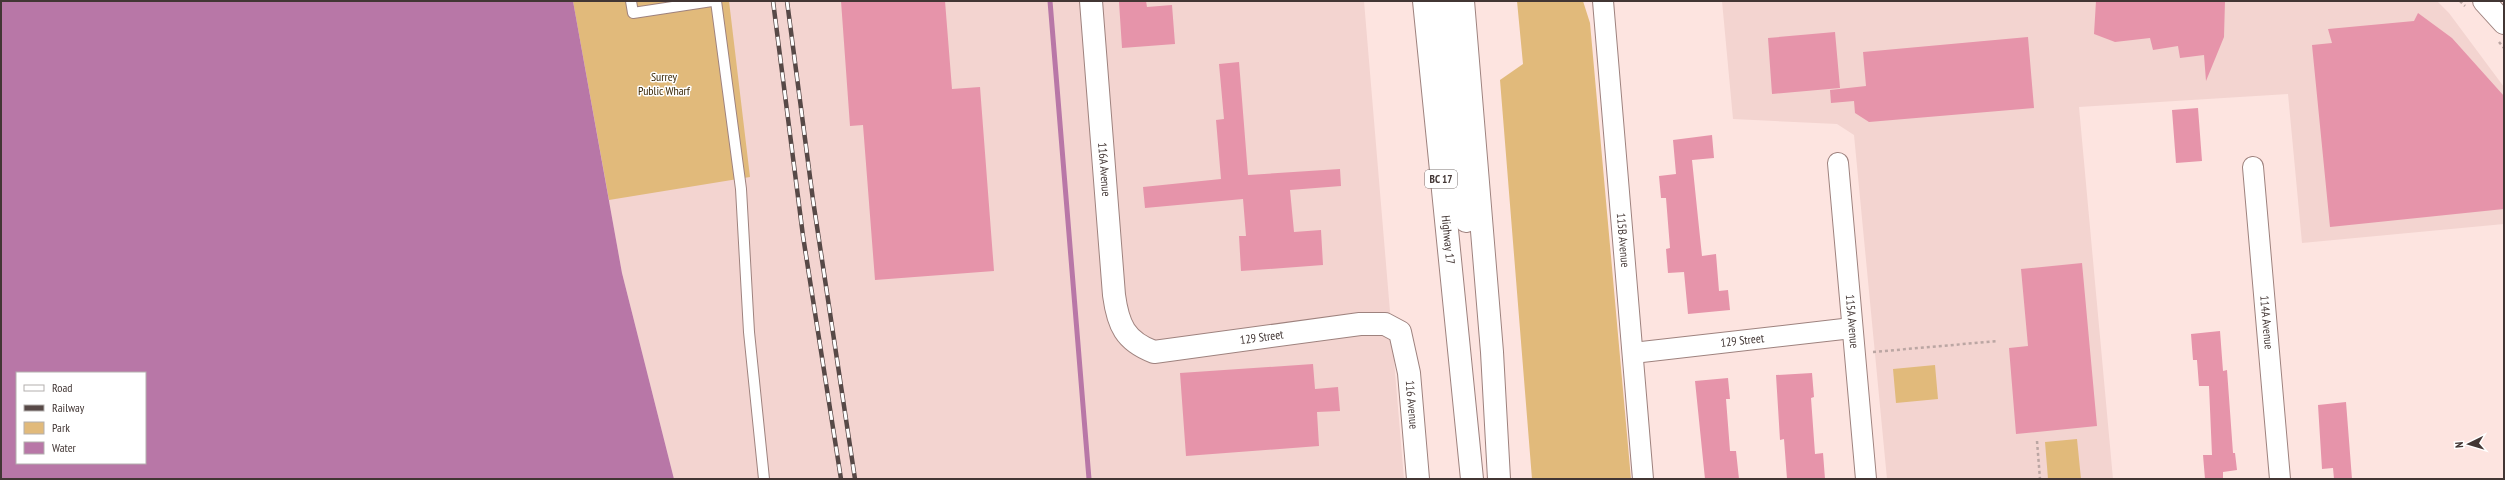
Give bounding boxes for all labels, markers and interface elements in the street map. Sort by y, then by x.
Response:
park label: Surrey Public Wharf [638,69,691,98]
street label: 116A Avenue [1095,142,1114,197]
road number: BC 17 [1425,170,1457,188]
street label: 115B Avenue [1614,212,1633,268]
street label: Highway 17 [1439,215,1458,265]
street label: 115A Avenue [1843,294,1862,349]
street label: 114A Avenue [2257,295,2277,350]
street label: 129 Street [1239,326,1285,347]
street label: 129 Street [1720,330,1765,350]
legend [16,372,146,464]
text: Road [52,380,72,395]
street label: 116 Avenue [1403,380,1422,430]
text: Railway [52,400,85,415]
text: Park [52,420,70,435]
north arrow [2449,424,2489,464]
text: Water [52,440,77,455]
text: N [2452,441,2466,448]

